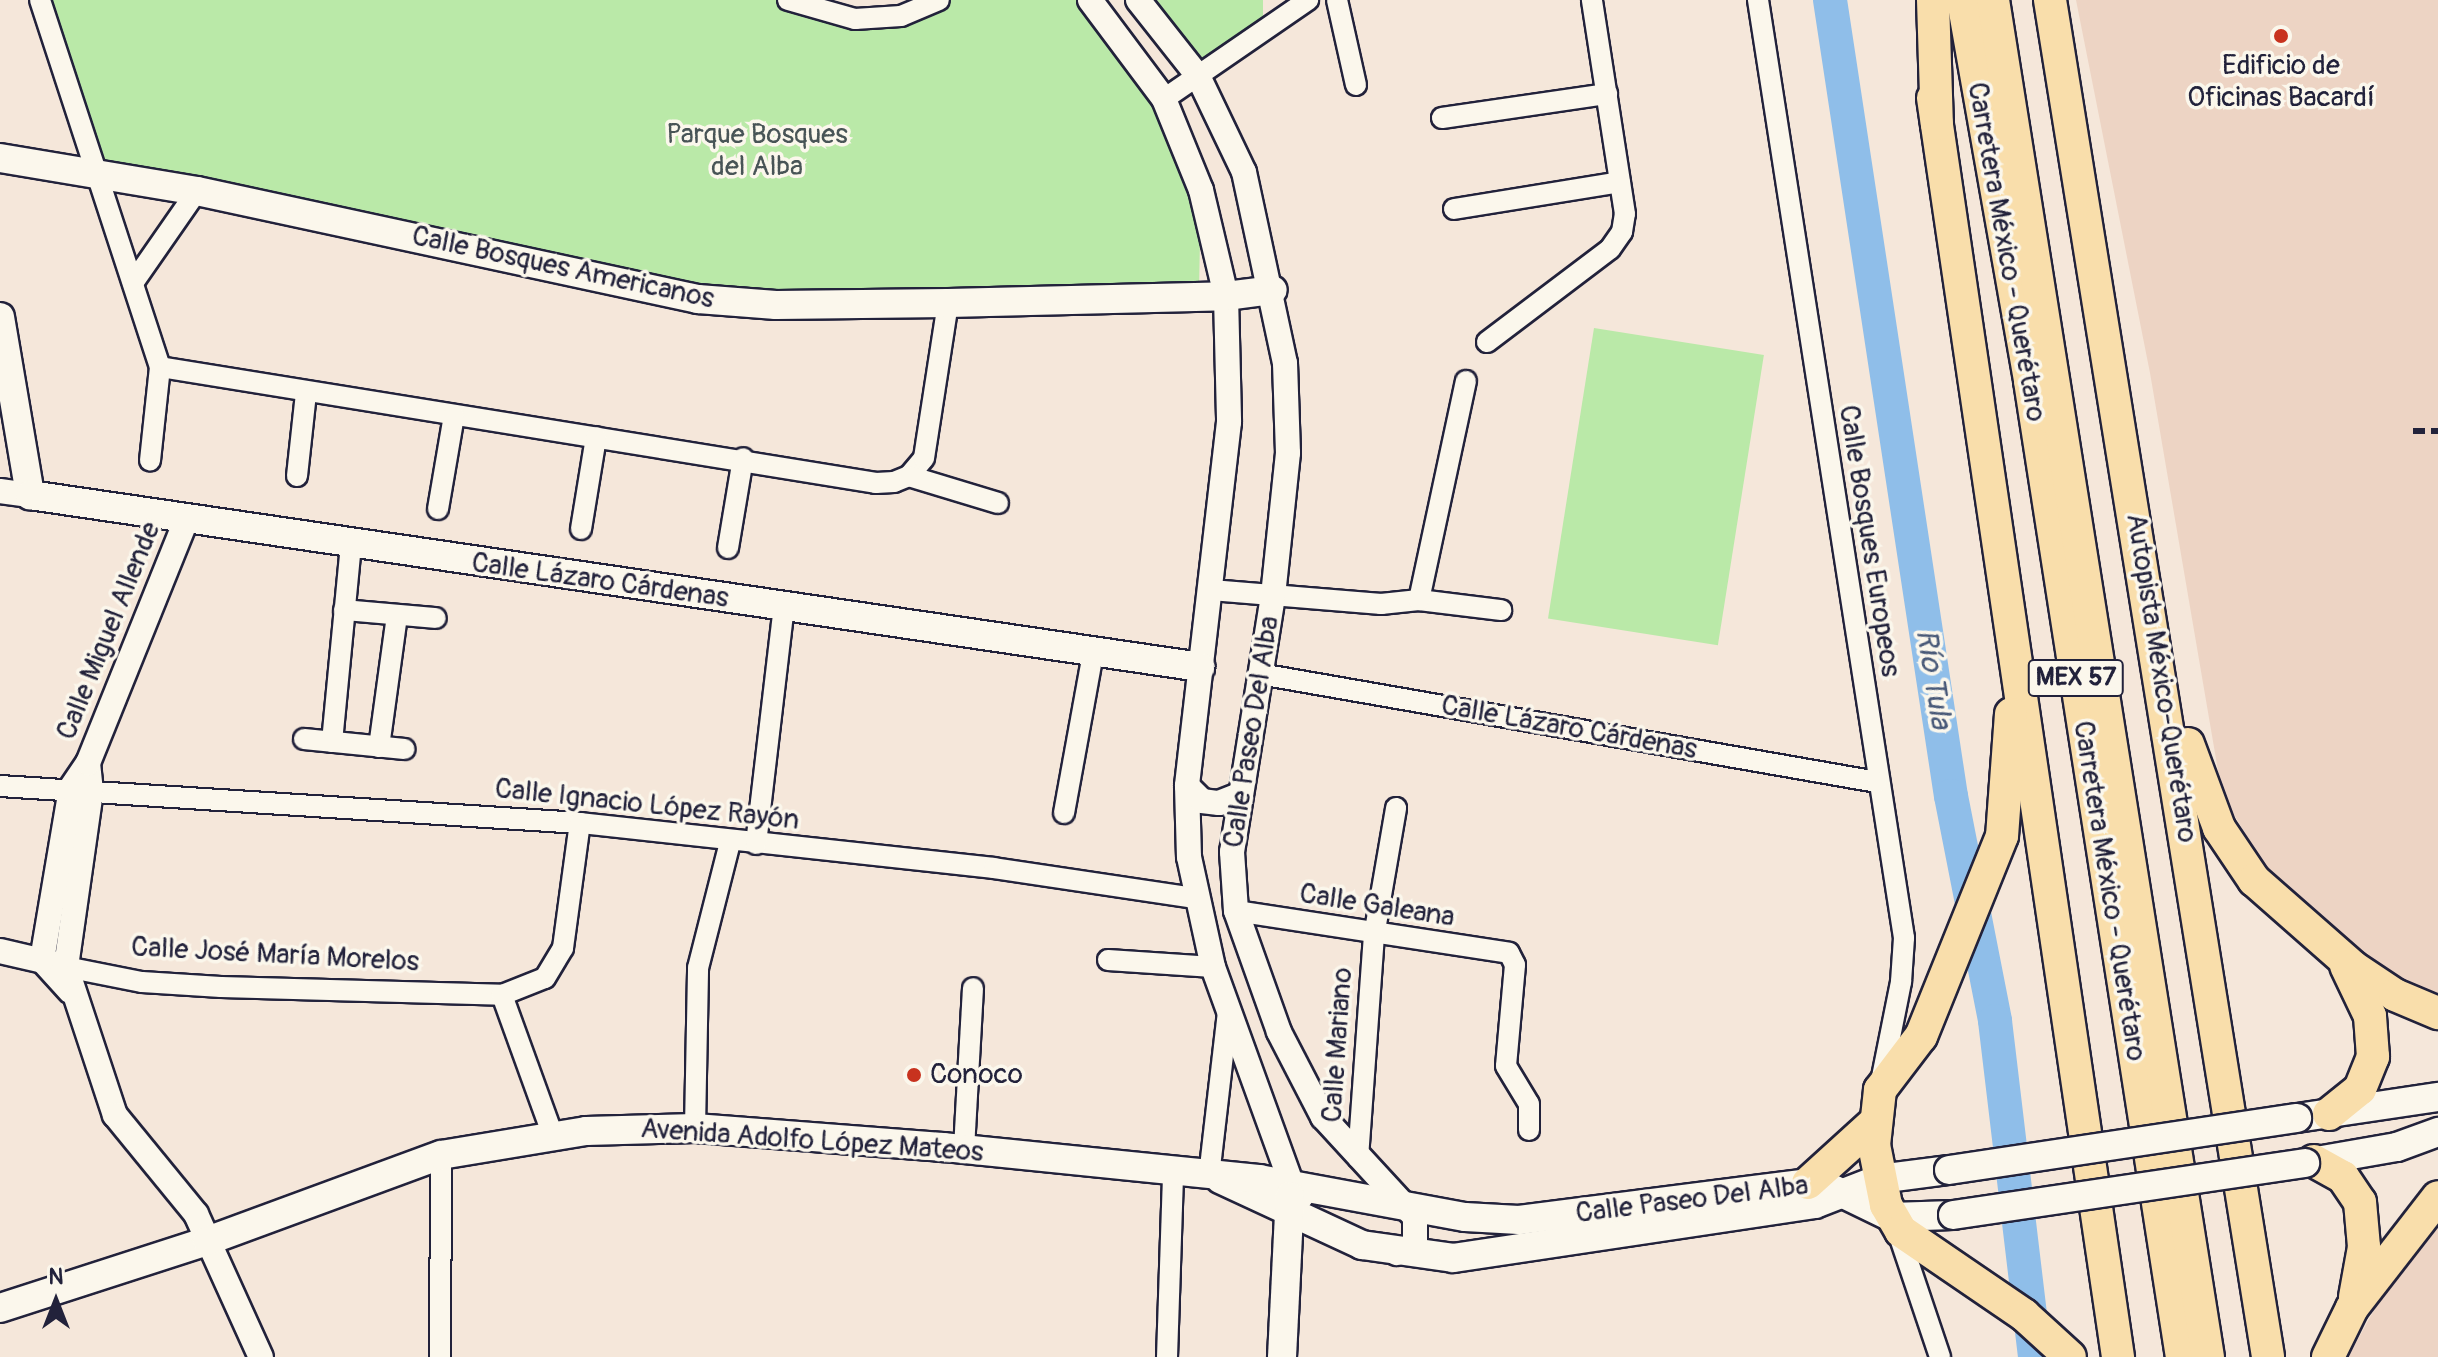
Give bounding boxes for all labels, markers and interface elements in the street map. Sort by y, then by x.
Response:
marker: Edificio de Oficinas Bacardí [2272,27,2290,45]
place label: Edificio de Oficinas Bacardí [2187,49,2375,115]
street label: Carretera México - Querétaro [1960,80,2052,424]
park label: Parque Bosques del Alba [666,118,848,184]
street label: Calle Bosques Americanos [409,220,717,316]
street label: Calle Bosques Europeos [1831,403,1907,679]
street label: Autopista México-Querétaro [2118,511,2204,845]
street label: Calle Miguel Allende [50,517,168,745]
street label: Calle Lázaro Cárdenas [469,546,731,616]
street label: Calle Paseo Del Alba [1217,614,1287,850]
water label: Río Tula [1907,627,1959,731]
road number: MEX 57 [2026,656,2126,700]
street label: Calle Lázaro Cárdenas [1439,689,1699,767]
street label: Carretera México - Querétaro [2066,719,2152,1063]
street label: Calle Ignacio López Rayón [493,772,801,838]
street label: Calle Galeana [1297,877,1457,935]
street label: Calle José María Morelos [130,931,420,979]
street label: Calle Mariano [1316,966,1360,1124]
place label: Conoco [930,1058,1023,1092]
marker: Conoco [905,1066,923,1084]
street label: Avenida Adolfo López Mateos [639,1112,985,1170]
street label: Calle Paseo Del Alba [1574,1169,1810,1231]
north arrow [16,1261,96,1341]
text: N [49,1263,63,1291]

